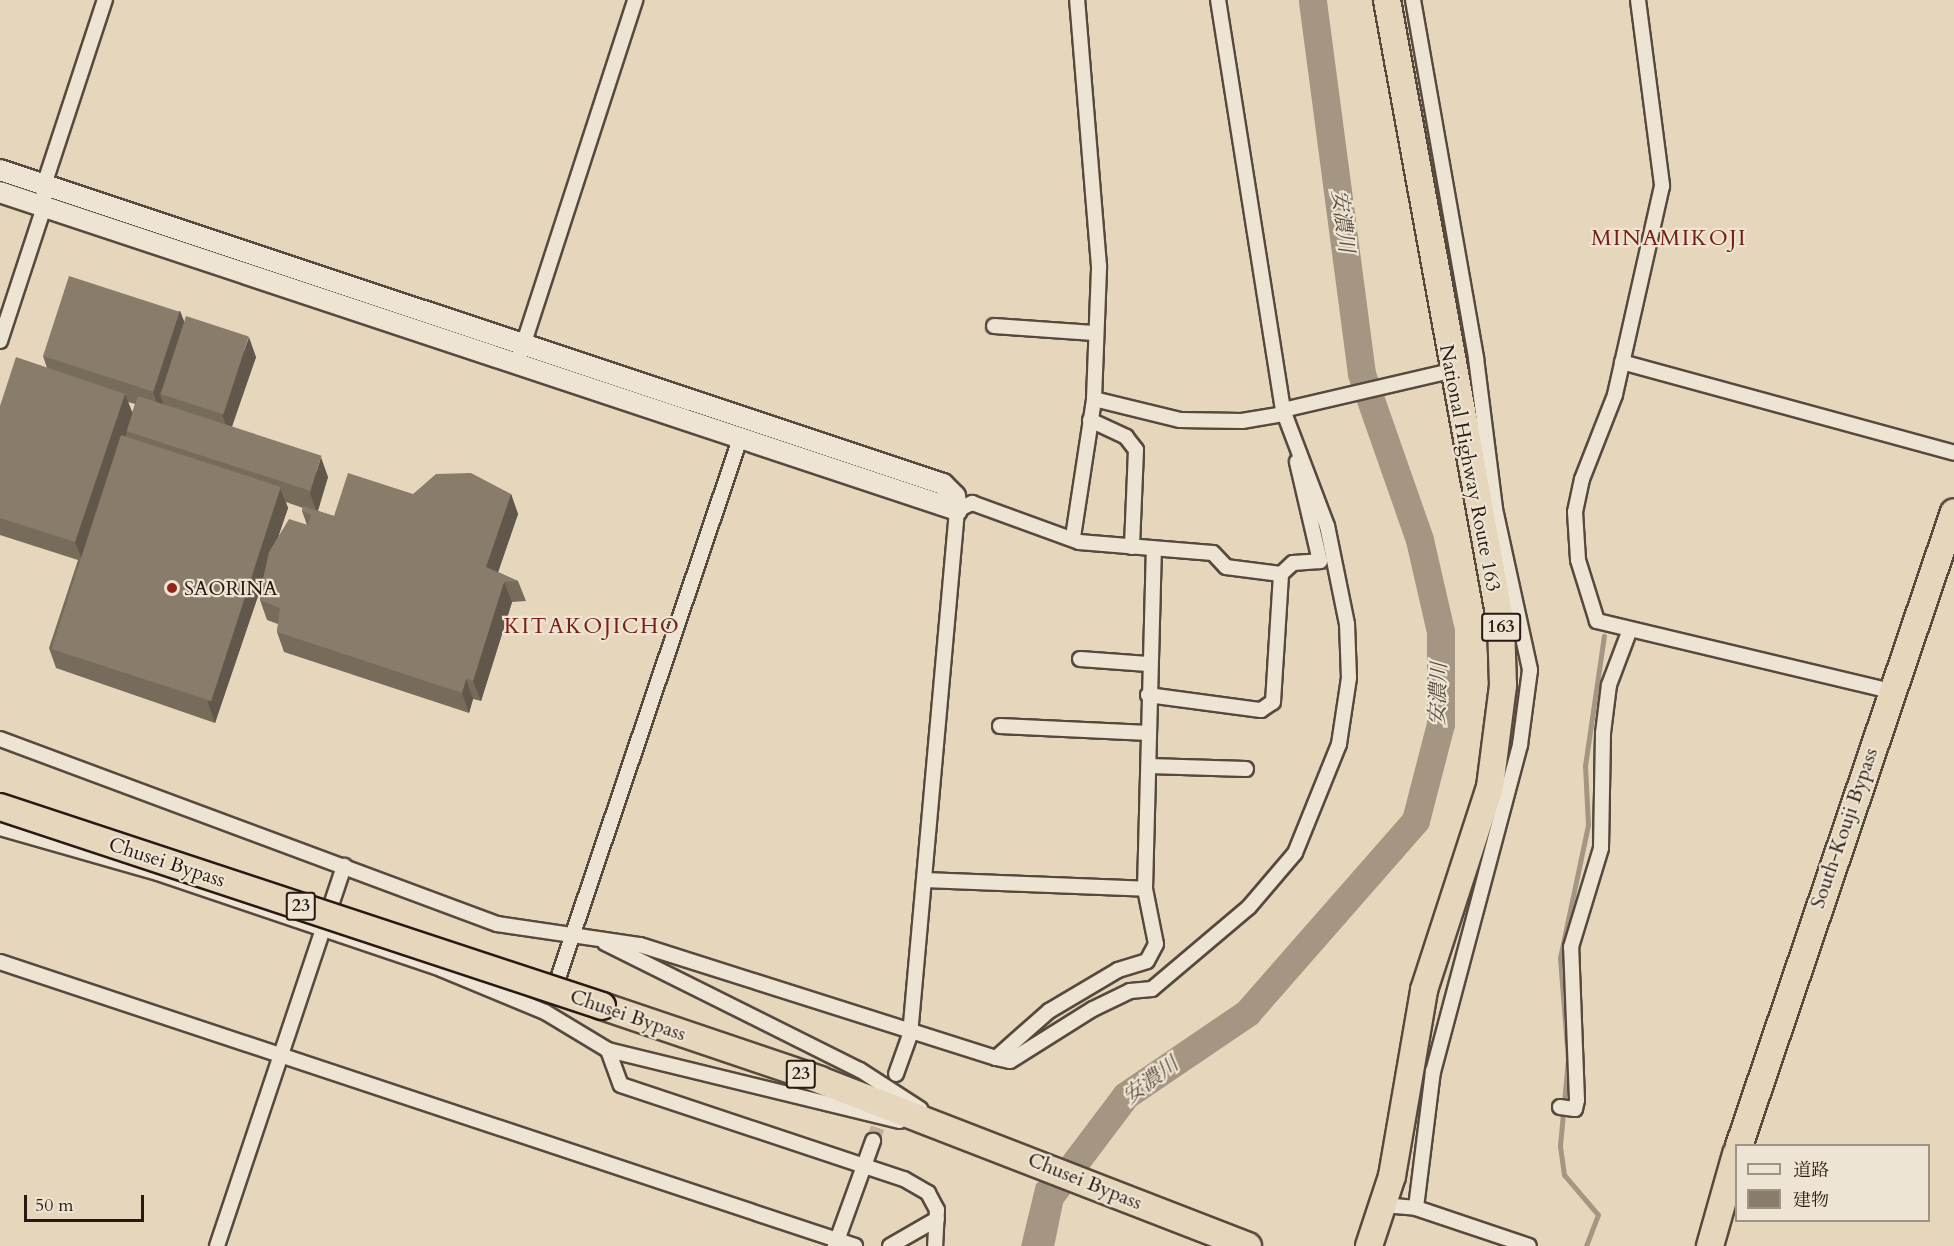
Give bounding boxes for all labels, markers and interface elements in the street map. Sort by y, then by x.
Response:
water label: 安濃川 [1326,188,1358,254]
district label: MINAMIKOJI [1591,226,1747,252]
street label: National Highway Route 163 [1434,342,1506,594]
place label: SAORINA [184,576,278,600]
marker: SAORINA [165,581,179,595]
road number: 163 [1480,612,1522,642]
district label: KITAKOJICHO [504,614,680,640]
water label: 安濃川 [1425,662,1453,726]
street label: South-Kouji Bypass [1805,745,1883,911]
street label: Chusei Bypass [106,832,228,892]
road number: 23 [284,891,318,921]
street label: Chusei Bypass [567,984,689,1046]
water label: 安濃川 [1118,1052,1184,1110]
road number: 23 [784,1059,818,1089]
legend [1735,1144,1930,1222]
street label: Chusei Bypass [1024,1147,1146,1215]
text: 道路 [1793,1158,1829,1183]
scale bar [27,1183,147,1221]
text: 建物 [1793,1188,1829,1213]
text: 50 m [35,1193,74,1218]

